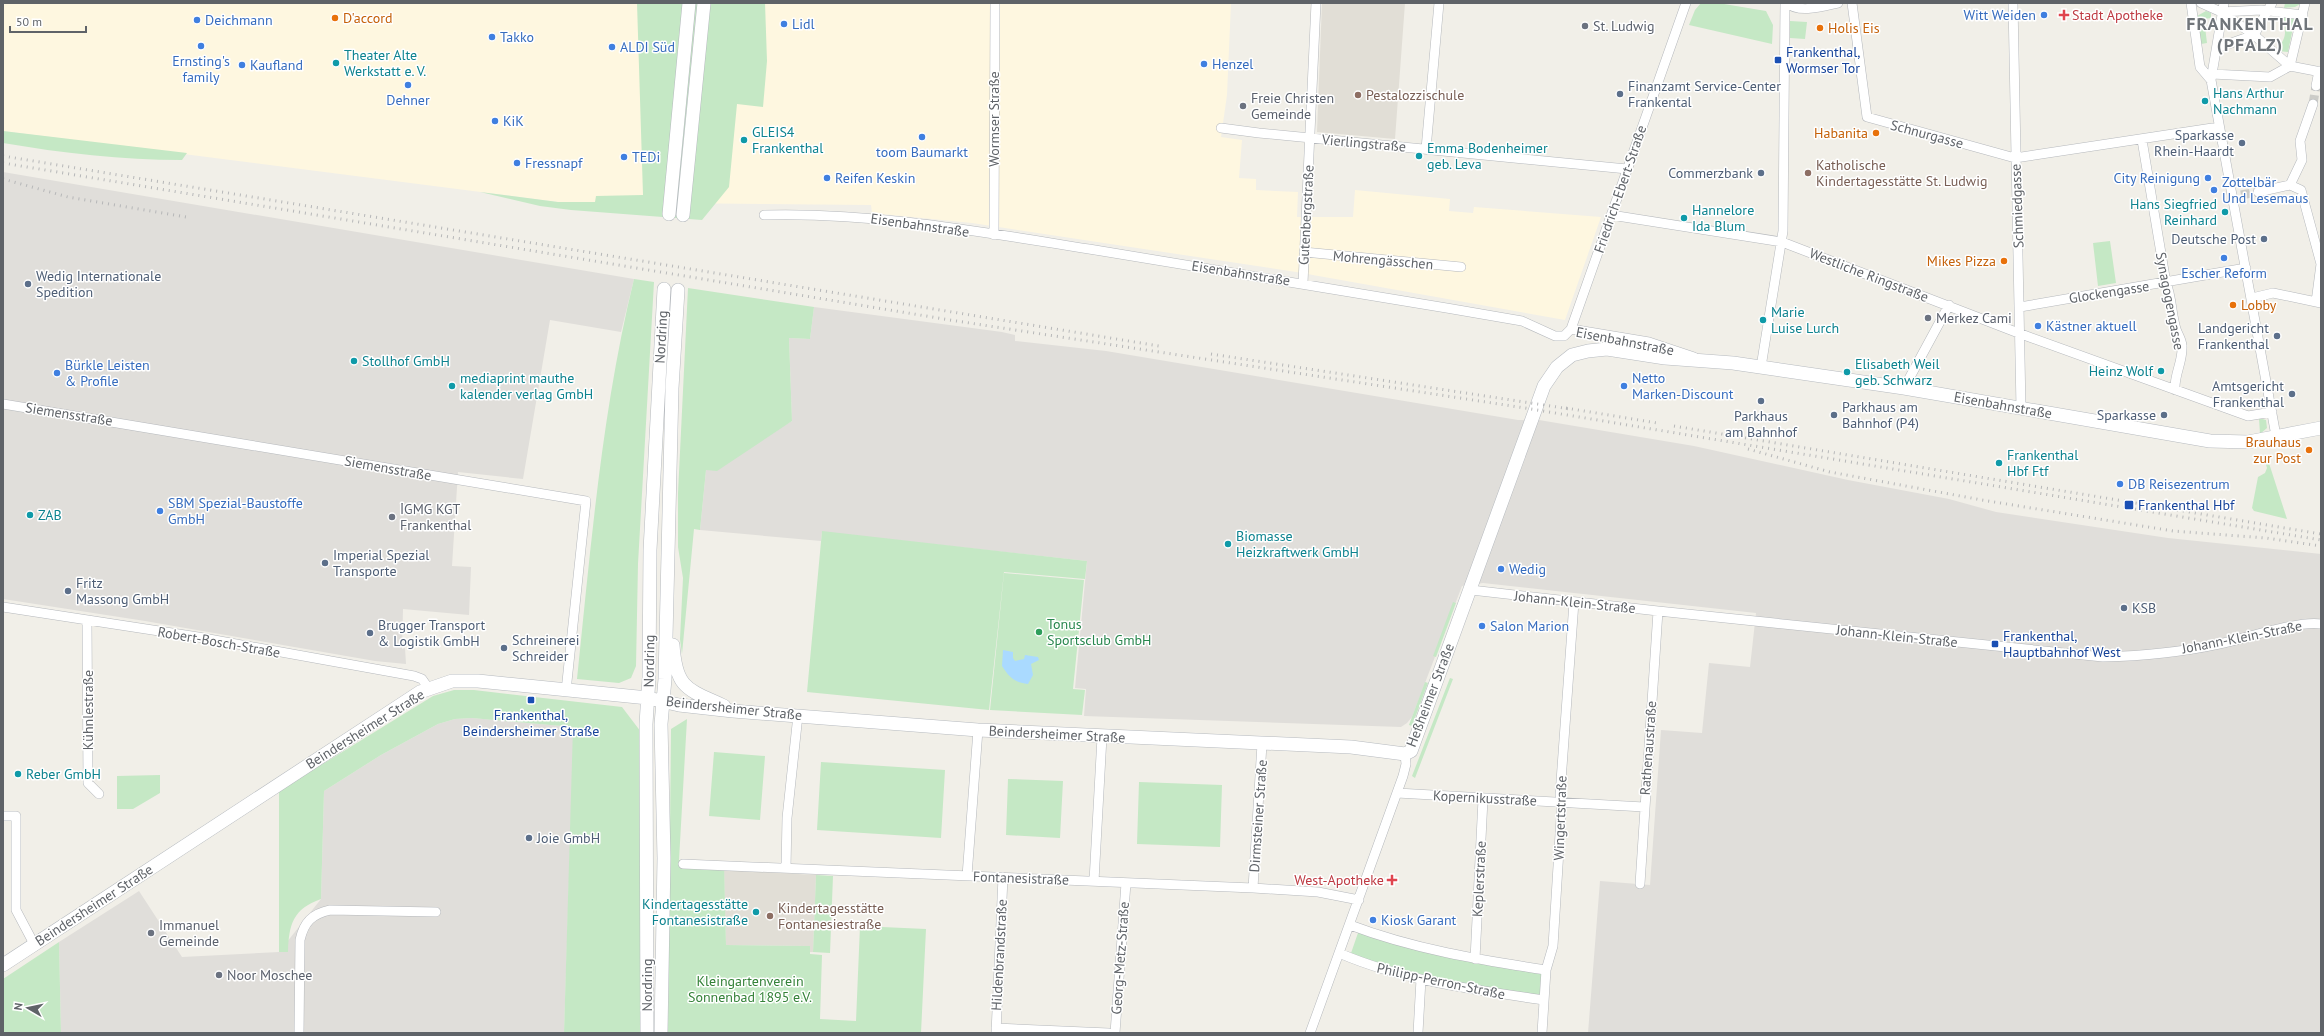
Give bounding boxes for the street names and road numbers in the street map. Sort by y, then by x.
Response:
street label: Wormser Straße [985,71,1003,167]
street label: Schnurgasse [1889,116,1965,152]
street label: Friedrich-Ebert-Straße [1590,123,1650,255]
street label: Vierlingstraße [1320,130,1407,156]
street label: Schmiedgasse [2007,163,2027,249]
street label: Gutenbergstraße [1294,165,1318,265]
street label: Eisenbahnstraße [869,209,971,241]
street label: Westliche Ringstraße [1807,244,1931,306]
street label: Mohrengässchen [1332,247,1434,273]
street label: Synagogengasse [2152,251,2188,351]
street label: Eisenbahnstraße [1190,256,1292,290]
street label: Glockengasse [2068,277,2150,307]
street label: Nordring [651,310,671,364]
street label: Eisenbahnstraße [1574,323,1676,359]
street label: Eisenbahnstraße [1952,387,2054,423]
street label: Siemensstraße [24,398,114,430]
street label: Siemensstraße [343,451,433,485]
street label: Johann-Klein-Straße [1512,587,1637,617]
street label: Johann-Klein-Straße [2179,617,2304,658]
street label: Johann-Klein-Straße [1834,621,1959,651]
street label: Robert-Bosch-Straße [156,622,282,662]
street label: Nordring [640,634,658,688]
street label: Heßheimer Straße [1402,641,1458,749]
street label: Kühnlestraße [79,670,97,750]
street label: Beindersheimer Straße [302,685,428,773]
street label: Beindersheimer Straße [665,692,803,724]
street label: Rathenaustraße [1636,700,1660,796]
street label: Beindersheimer Straße [988,721,1126,747]
street label: Dirmsteiner Straße [1245,759,1271,873]
street label: Wingertstraße [1550,775,1570,861]
street label: Kopernikusstraße [1433,786,1537,810]
street label: Keplerstraße [1468,840,1490,918]
street label: Beindersheimer Straße [32,860,156,950]
street label: Fontanesistraße [973,867,1069,889]
street label: Hildenbrandstraße [987,899,1011,1011]
street label: Georg-Metz-Straße [1107,901,1133,1015]
street label: Nordring [638,959,656,1011]
street label: Philipp-Perron-Straße [1375,959,1507,1003]

